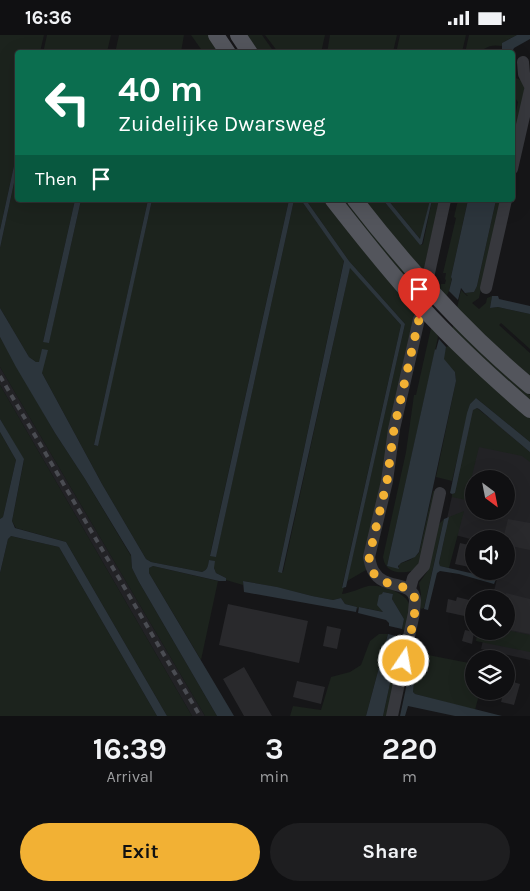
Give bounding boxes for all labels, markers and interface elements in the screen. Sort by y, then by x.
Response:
text: 16:36 [25,7,72,29]
text: 40 m [118,69,203,110]
icon: left [35,70,100,135]
text: Zuidelijke Dwarsweg [118,111,326,137]
icon: arrive [87,165,115,193]
text: Then [35,168,77,190]
pin [398,268,440,319]
icon: arrive [405,275,433,303]
north arrow [465,470,515,520]
map controls [465,470,515,700]
button: sound [465,530,515,580]
button: search [465,590,515,640]
position arrow [377,634,429,686]
button: layers [465,650,515,700]
text: 16:39 [93,731,167,767]
text: 3 [265,731,284,767]
text: 220 [382,731,437,767]
text: Arrival [106,767,153,786]
text: min [260,767,289,786]
text: m [402,767,417,786]
button: Exit [20,823,260,881]
button: Share [270,823,510,881]

